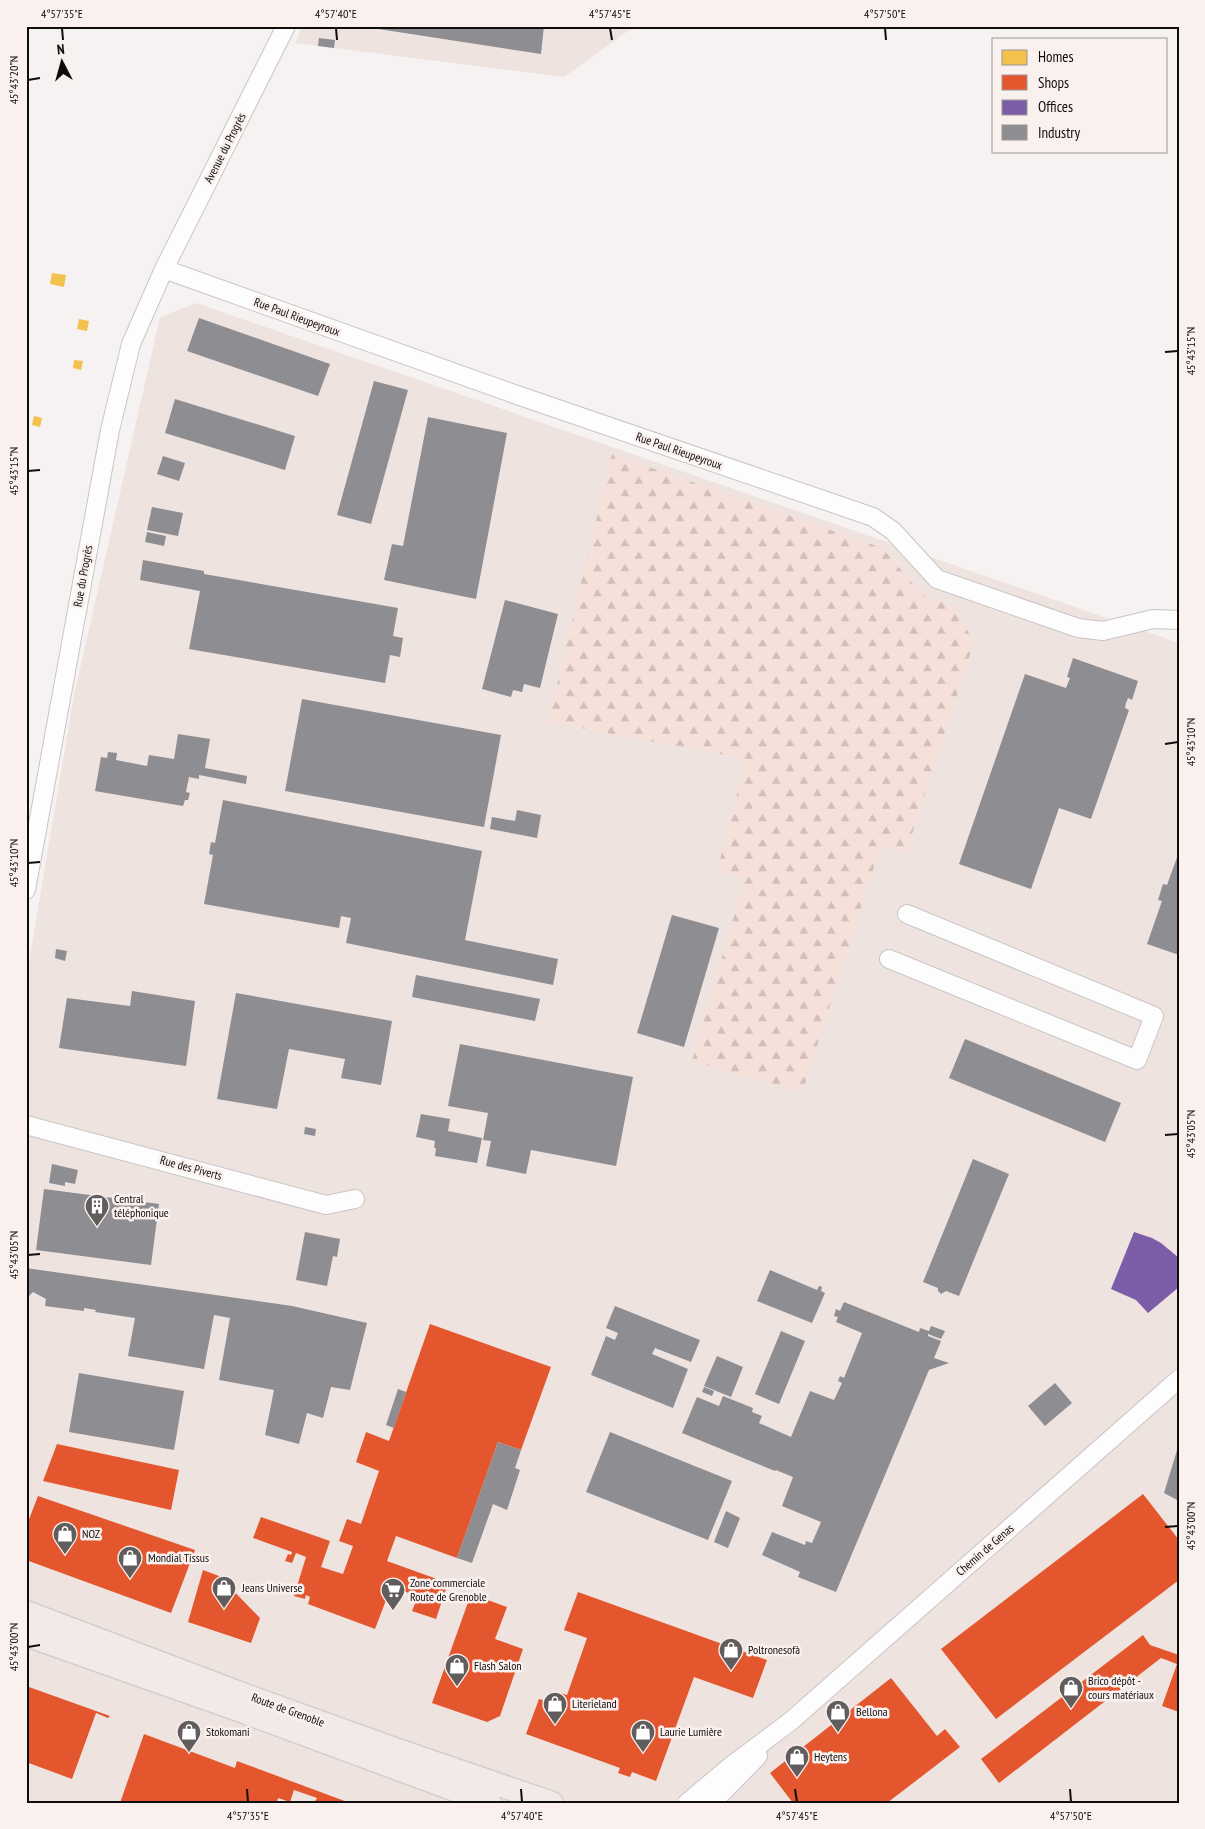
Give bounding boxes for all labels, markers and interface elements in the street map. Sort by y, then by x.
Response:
text: 4°57'35"E [41,6,83,21]
text: 4°57'40"E [315,6,357,21]
text: 4°57'45"E [589,6,631,21]
text: 4°57'50"E [864,6,906,21]
north arrow [38,38,88,88]
legend [992,38,1168,152]
text: N [56,40,65,58]
text: Homes [1038,47,1074,66]
text: 45°43'20"N [6,56,21,104]
text: Shops [1038,73,1069,92]
text: Offices [1038,97,1073,116]
street label: Avenue du Progrès [200,110,249,185]
text: Industry [1038,123,1080,142]
street label: Rue Paul Rieupeyroux [252,294,342,339]
text: 45°43'15"N [1183,327,1198,375]
street label: Rue Paul Rieupeyroux [634,429,724,472]
text: 45°43'15"N [6,447,21,495]
street label: Rue du Progrès [70,544,95,608]
text: 45°43'10"N [1183,718,1198,766]
text: 45°43'10"N [6,839,21,887]
text: 45°43'05"N [1183,1110,1198,1158]
street label: Rue des Piverts [158,1152,224,1183]
place label: Central téléphonique [114,1191,169,1220]
building icon: Central téléphonique [84,1193,110,1227]
text: 45°43'05"N [6,1231,21,1279]
text: 45°43'00"N [1183,1502,1198,1550]
street label: Chemin de Genas [953,1520,1017,1579]
shop icon: NOZ [52,1521,78,1555]
place label: NOZ [82,1526,100,1541]
shop icon: Mondial Tissus [117,1545,143,1579]
place label: Mondial Tissus [148,1550,209,1565]
shop icon: Jeans Universe [211,1575,237,1609]
place label: Zone commerciale Route de Grenoble [410,1575,487,1604]
supermarket icon: Zone commerciale Route de Grenoble [380,1577,406,1611]
place label: Jeans Universe [241,1580,303,1595]
text: 45°43'00"N [6,1623,21,1671]
shop icon: Poltronesofà [718,1637,744,1671]
place label: Poltronesofà [748,1642,800,1657]
shop icon: Flash Salon [444,1653,470,1687]
place label: Flash Salon [474,1658,522,1673]
place label: Brico dépôt - cours matériaux [1088,1673,1154,1702]
shop icon: Brico dépôt - cours matériaux [1058,1675,1084,1709]
street label: Route de Grenoble [250,1689,327,1730]
shop icon: Literieland [542,1691,568,1725]
place label: Literieland [572,1696,617,1711]
shop icon: Bellona [825,1699,851,1733]
place label: Bellona [856,1704,888,1719]
shop icon: Stokomani [176,1719,202,1753]
shop icon: Laurie Lumière [630,1719,656,1753]
place label: Stokomani [206,1724,250,1739]
place label: Laurie Lumière [660,1724,722,1739]
shop icon: Heytens [784,1744,810,1778]
place label: Heytens [814,1749,847,1764]
text: 4°57'35"E [227,1808,269,1823]
text: 4°57'40"E [501,1808,543,1823]
text: 4°57'45"E [776,1808,818,1823]
text: 4°57'50"E [1050,1808,1092,1823]

